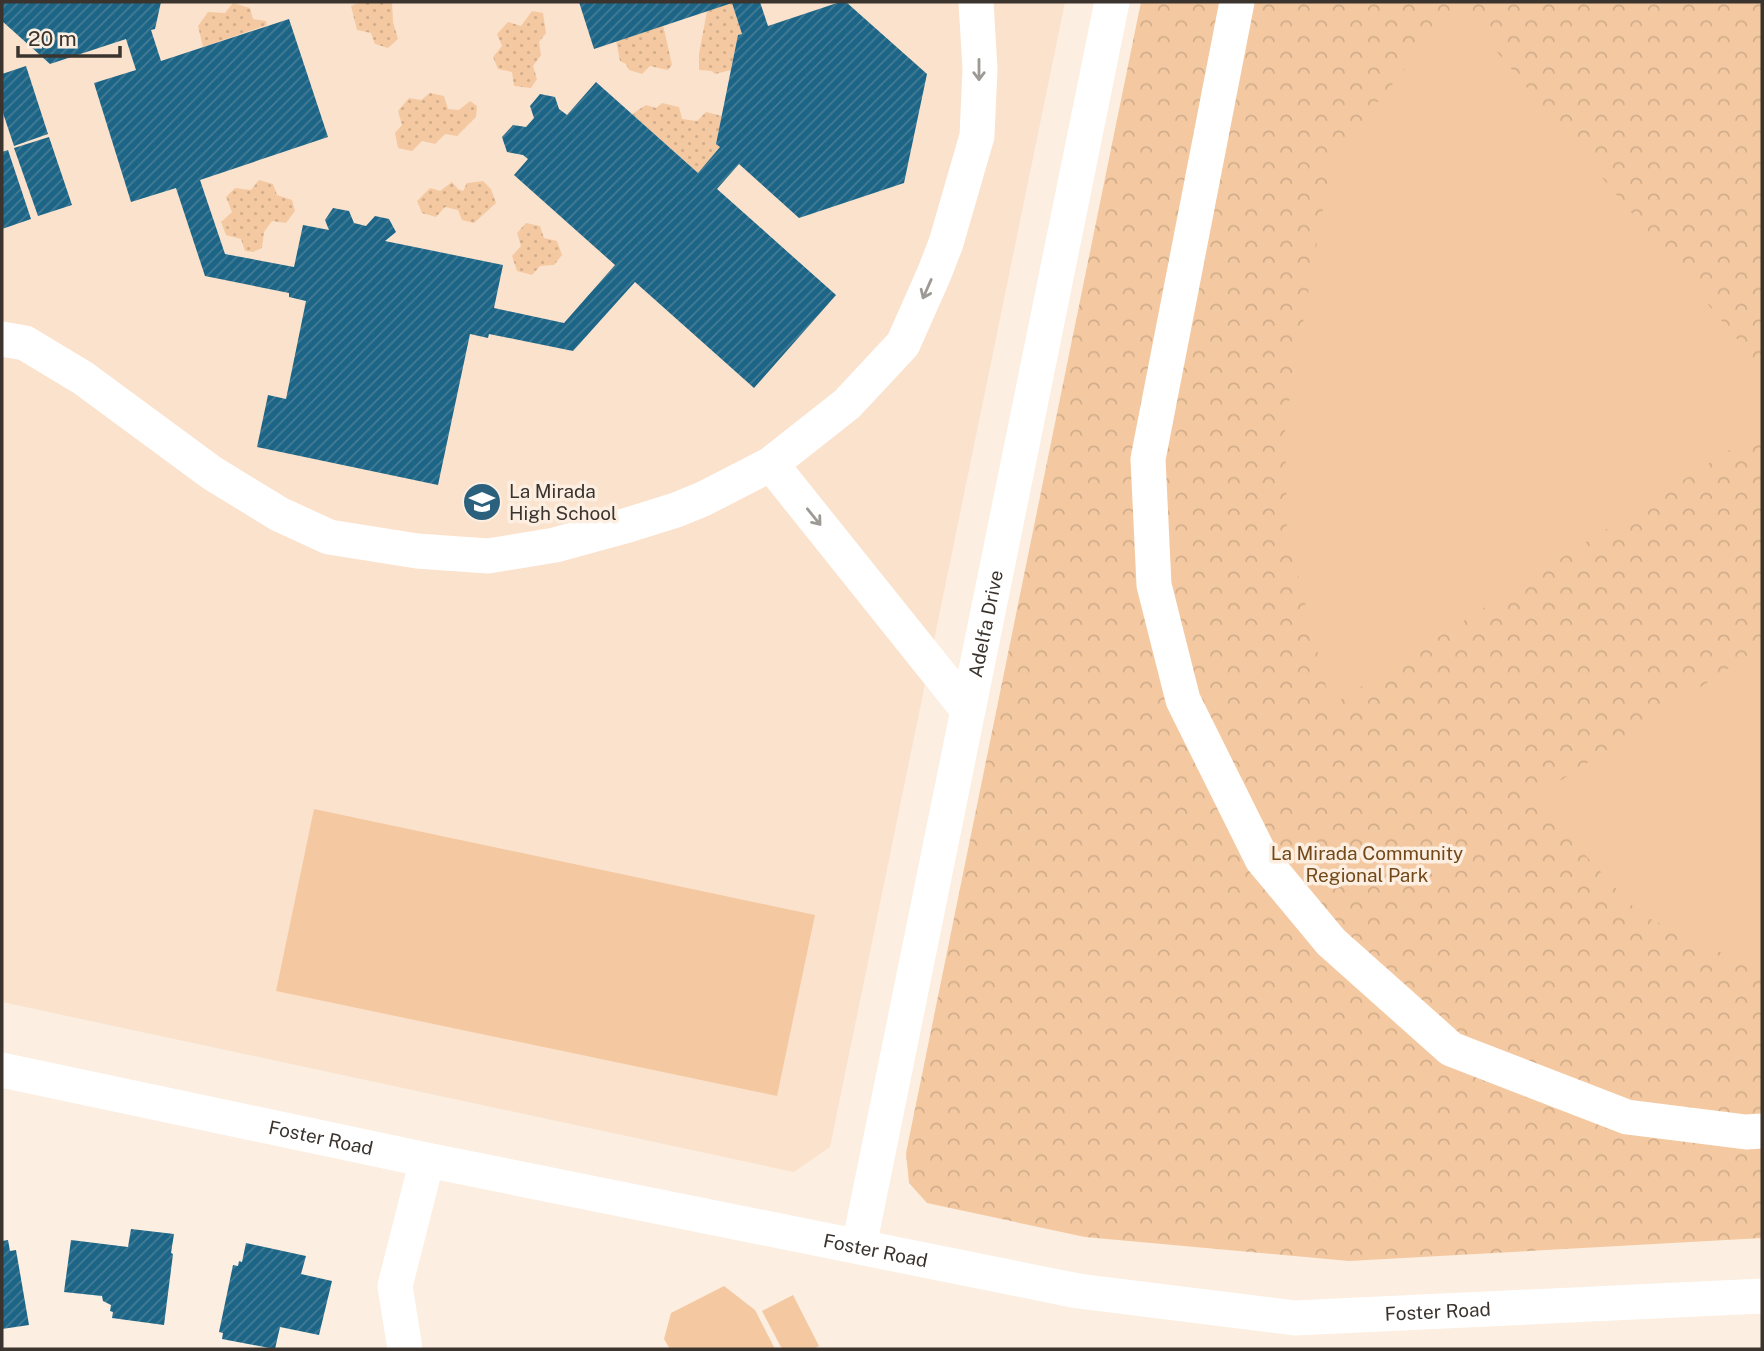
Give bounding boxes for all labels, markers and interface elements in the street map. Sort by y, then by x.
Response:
scale bar [18,14,119,58]
text: 20 m [28,26,77,51]
one-way arrow [972,58,986,81]
one-way arrow [920,278,933,299]
place label: La Mirada High School [509,480,617,524]
school or university icon: La Mirada High School [461,481,503,523]
one-way arrow [806,508,821,526]
street label: Adelfa Drive [964,568,1007,679]
park label: La Mirada Community Regional Park [1271,842,1463,886]
street label: Foster Road [267,1116,375,1159]
street label: Foster Road [821,1229,930,1272]
street label: Foster Road [1384,1298,1491,1325]

